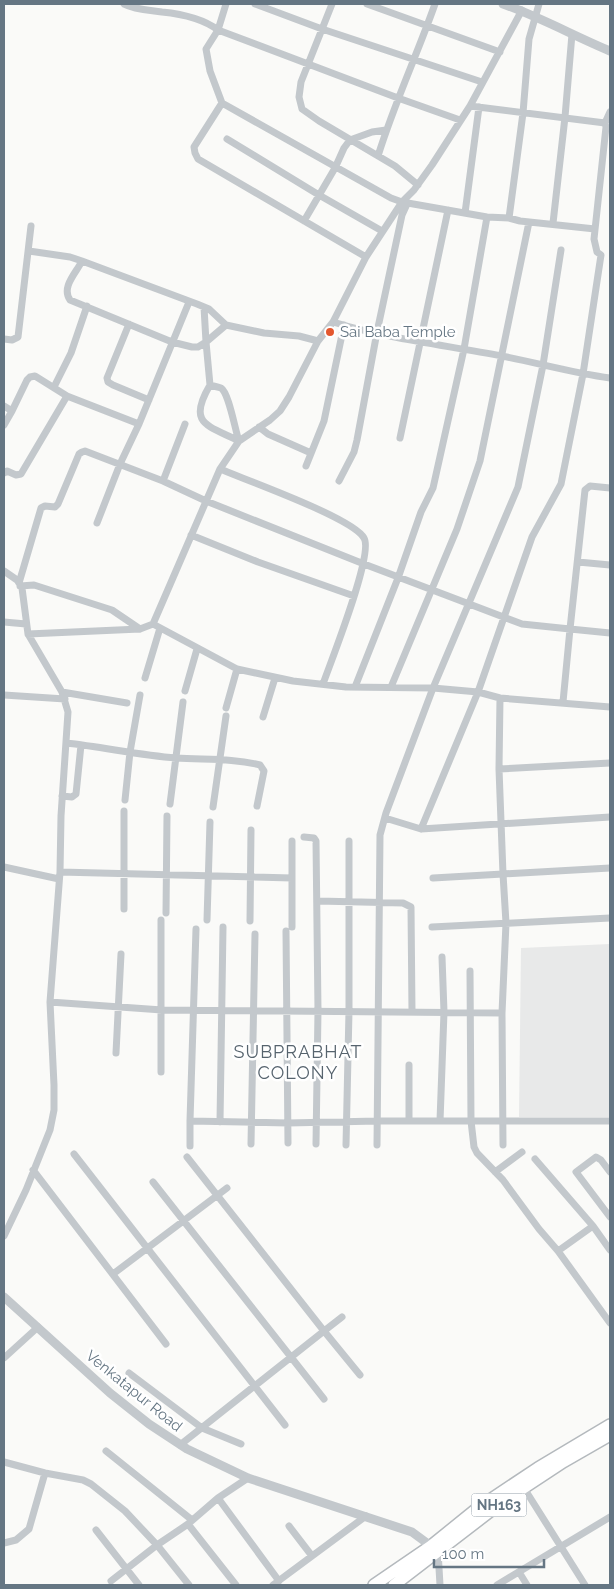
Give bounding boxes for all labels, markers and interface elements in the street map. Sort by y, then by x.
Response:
place label: Sai Baba Temple [340,323,456,341]
marker: Sai Baba Temple [324,326,336,338]
district label: SUBPRABHAT COLONY [234,1041,362,1083]
street label: Venkatapur Road [82,1347,186,1435]
road number: NH163 [472,1494,526,1516]
scale bar [434,1536,544,1568]
text: 100 m [442,1545,484,1563]

